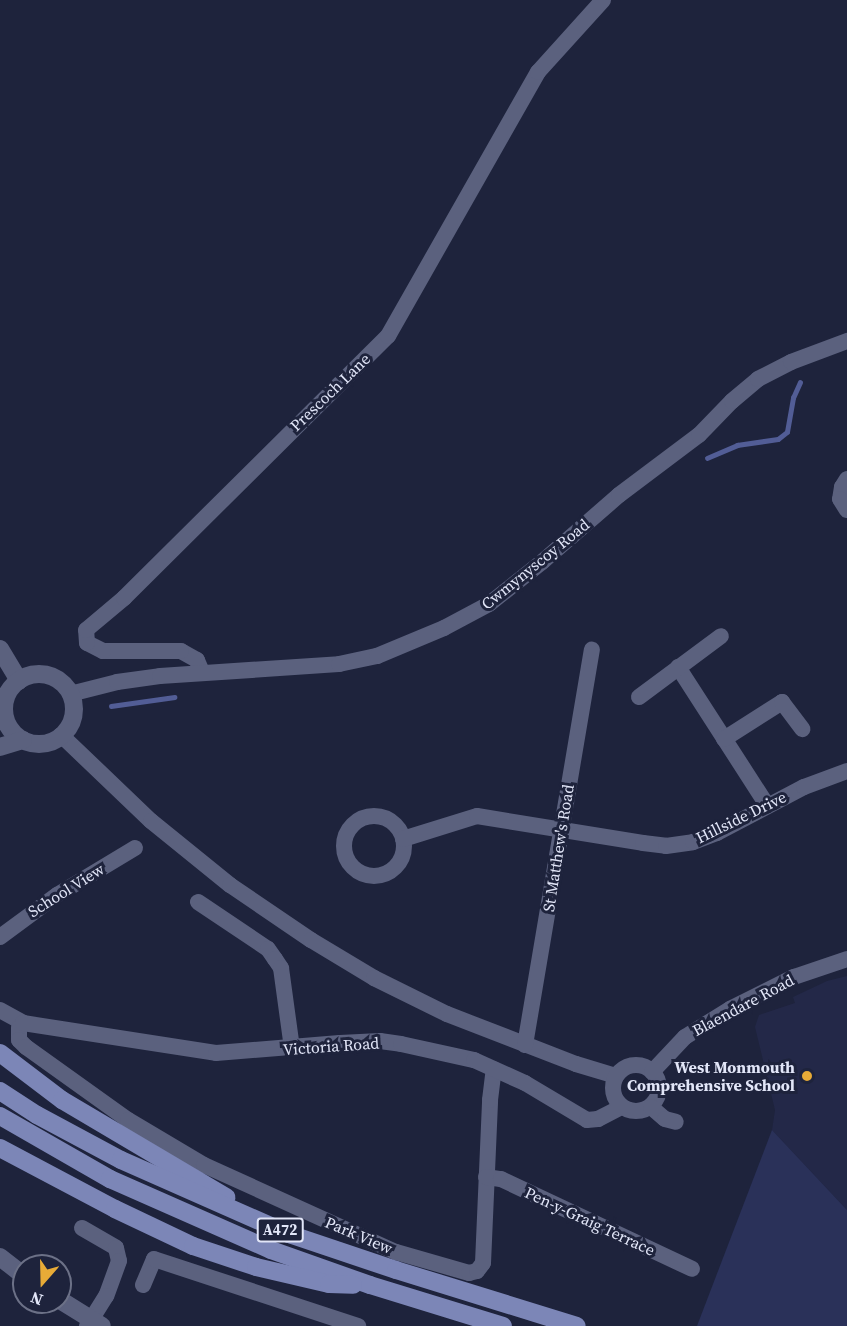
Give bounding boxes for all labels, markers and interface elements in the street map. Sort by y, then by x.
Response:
street label: Prescoch Lane [286,349,374,435]
street label: Cwmynyscoy Road [477,515,593,613]
street label: St Matthew's Road [538,783,578,913]
street label: Hillside Drive [693,787,789,847]
street label: School View [24,859,108,921]
street label: Blaendare Road [689,970,797,1040]
street label: Victoria Road [282,1033,380,1059]
place label: West Monmouth Comprehensive School [627,1057,795,1095]
marker: West Monmouth Comprehensive School [800,1069,814,1083]
street label: Pen-y-Graig Terrace [522,1182,658,1260]
street label: Park View [322,1212,396,1258]
road number: A472 [256,1218,304,1242]
north arrow [12,1254,72,1314]
text: N [27,1287,46,1311]

